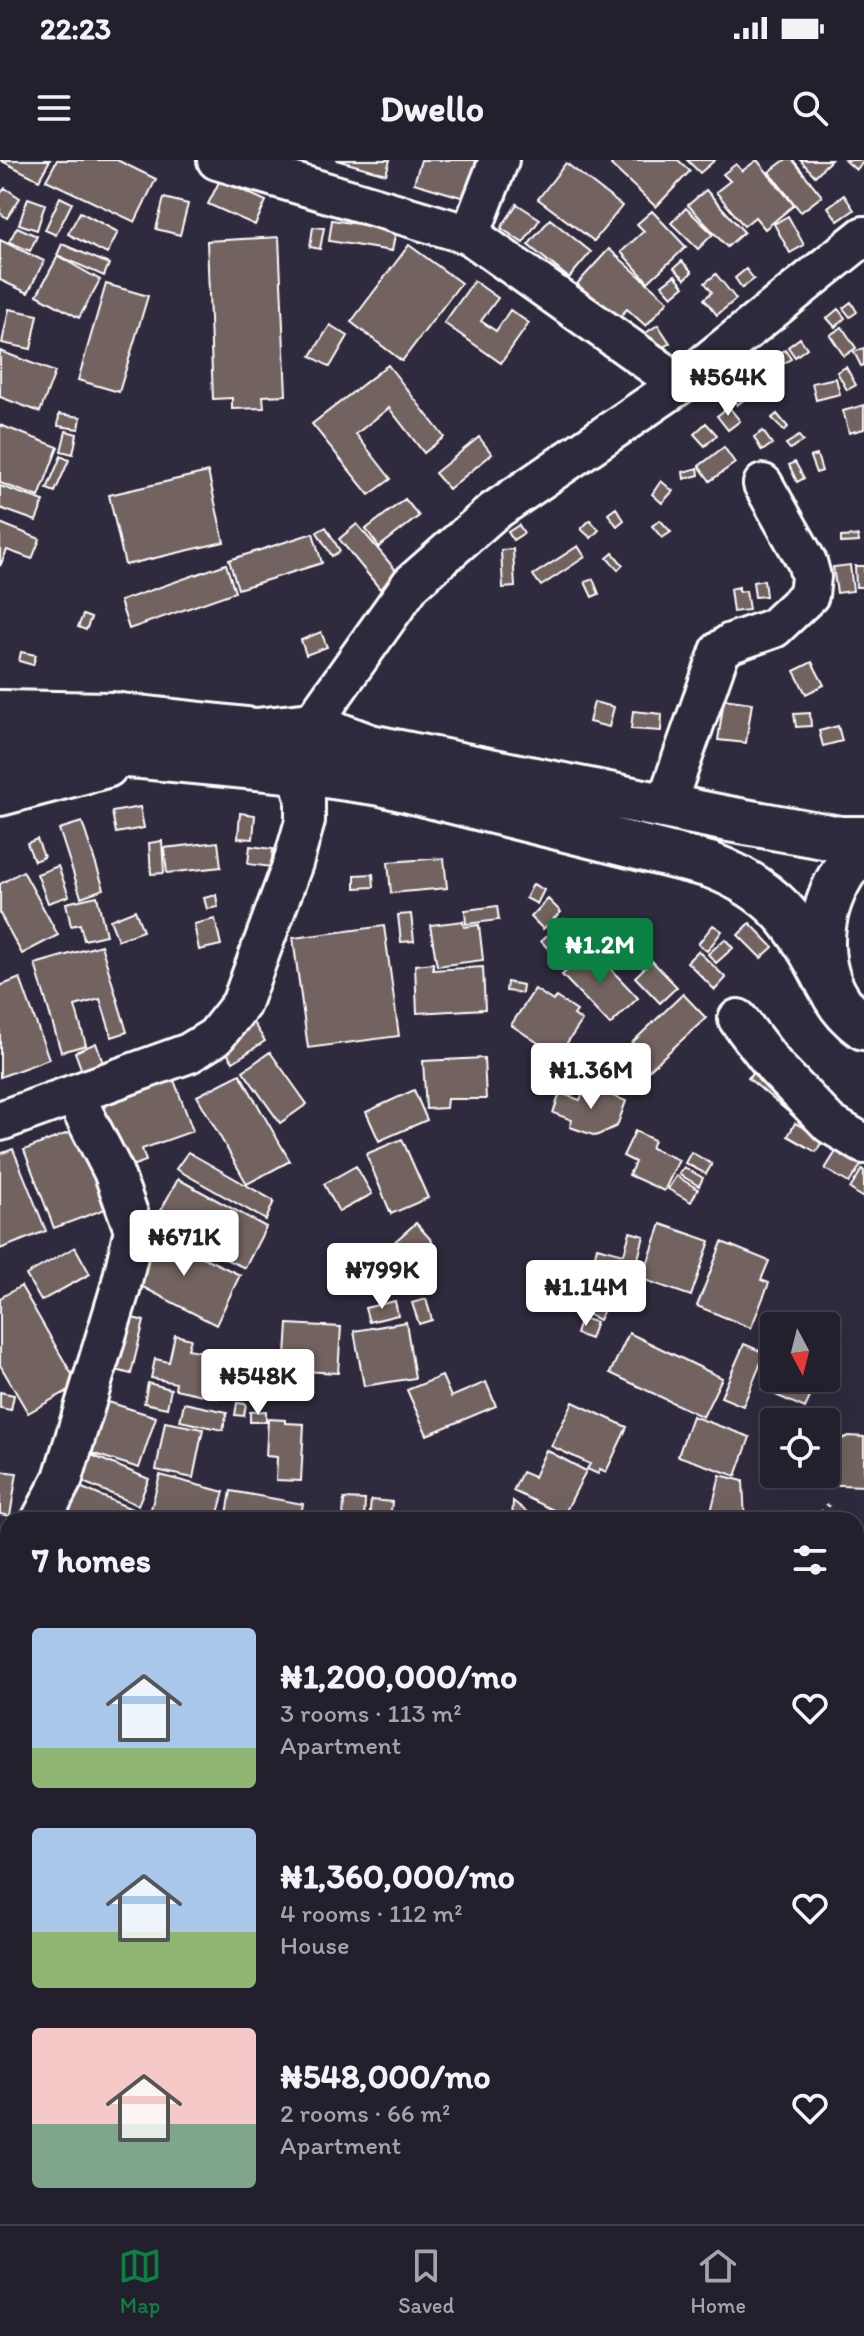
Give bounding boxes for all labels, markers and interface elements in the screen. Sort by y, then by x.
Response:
text: 22:23 [40,10,111,47]
icon: menu [32,86,76,130]
icon: search [788,86,832,130]
text: Dwello [380,87,484,130]
pin: ₦564K [672,350,784,418]
text: ₦564K [690,360,767,392]
pin: ₦1.2M [544,918,656,986]
text: ₦1.2M [565,928,635,960]
pin: ₦1.36M [526,1043,656,1111]
text: ₦1.36M [549,1053,633,1085]
pin: ₦671K [128,1210,240,1278]
text: ₦671K [148,1220,220,1252]
pin: ₦799K [326,1243,438,1311]
text: ₦799K [345,1253,419,1285]
pin: ₦1.14M [521,1260,651,1328]
text: ₦1.14M [544,1270,628,1302]
north arrow [760,1312,840,1392]
map controls [760,1312,840,1488]
pin: ₦548K [202,1349,314,1417]
text: ₦548K [219,1359,297,1391]
button: locate [760,1408,840,1488]
icon: filters [788,1538,832,1582]
text: 7 homes [32,1540,151,1581]
text: ₦1,200,000/mo [280,1656,517,1697]
icon: home [96,1660,192,1756]
icon: heart [788,1686,832,1730]
text: 3 rooms · 113 m² [280,1697,462,1729]
text: Apartment [280,1729,401,1761]
text: ₦1,360,000/mo [280,1856,515,1897]
icon: home [96,1860,192,1956]
icon: heart [788,1886,832,1930]
text: 4 rooms · 112 m² [280,1897,463,1929]
text: House [280,1929,350,1961]
text: ₦548,000/mo [280,2056,491,2097]
icon: home [96,2060,192,2156]
icon: heart [788,2086,832,2130]
text: 2 rooms · 66 m² [280,2097,450,2129]
text: Apartment [280,2129,401,2161]
tab: Map [118,2244,162,2319]
tab: Saved [398,2244,454,2319]
tab: Home [690,2244,746,2319]

